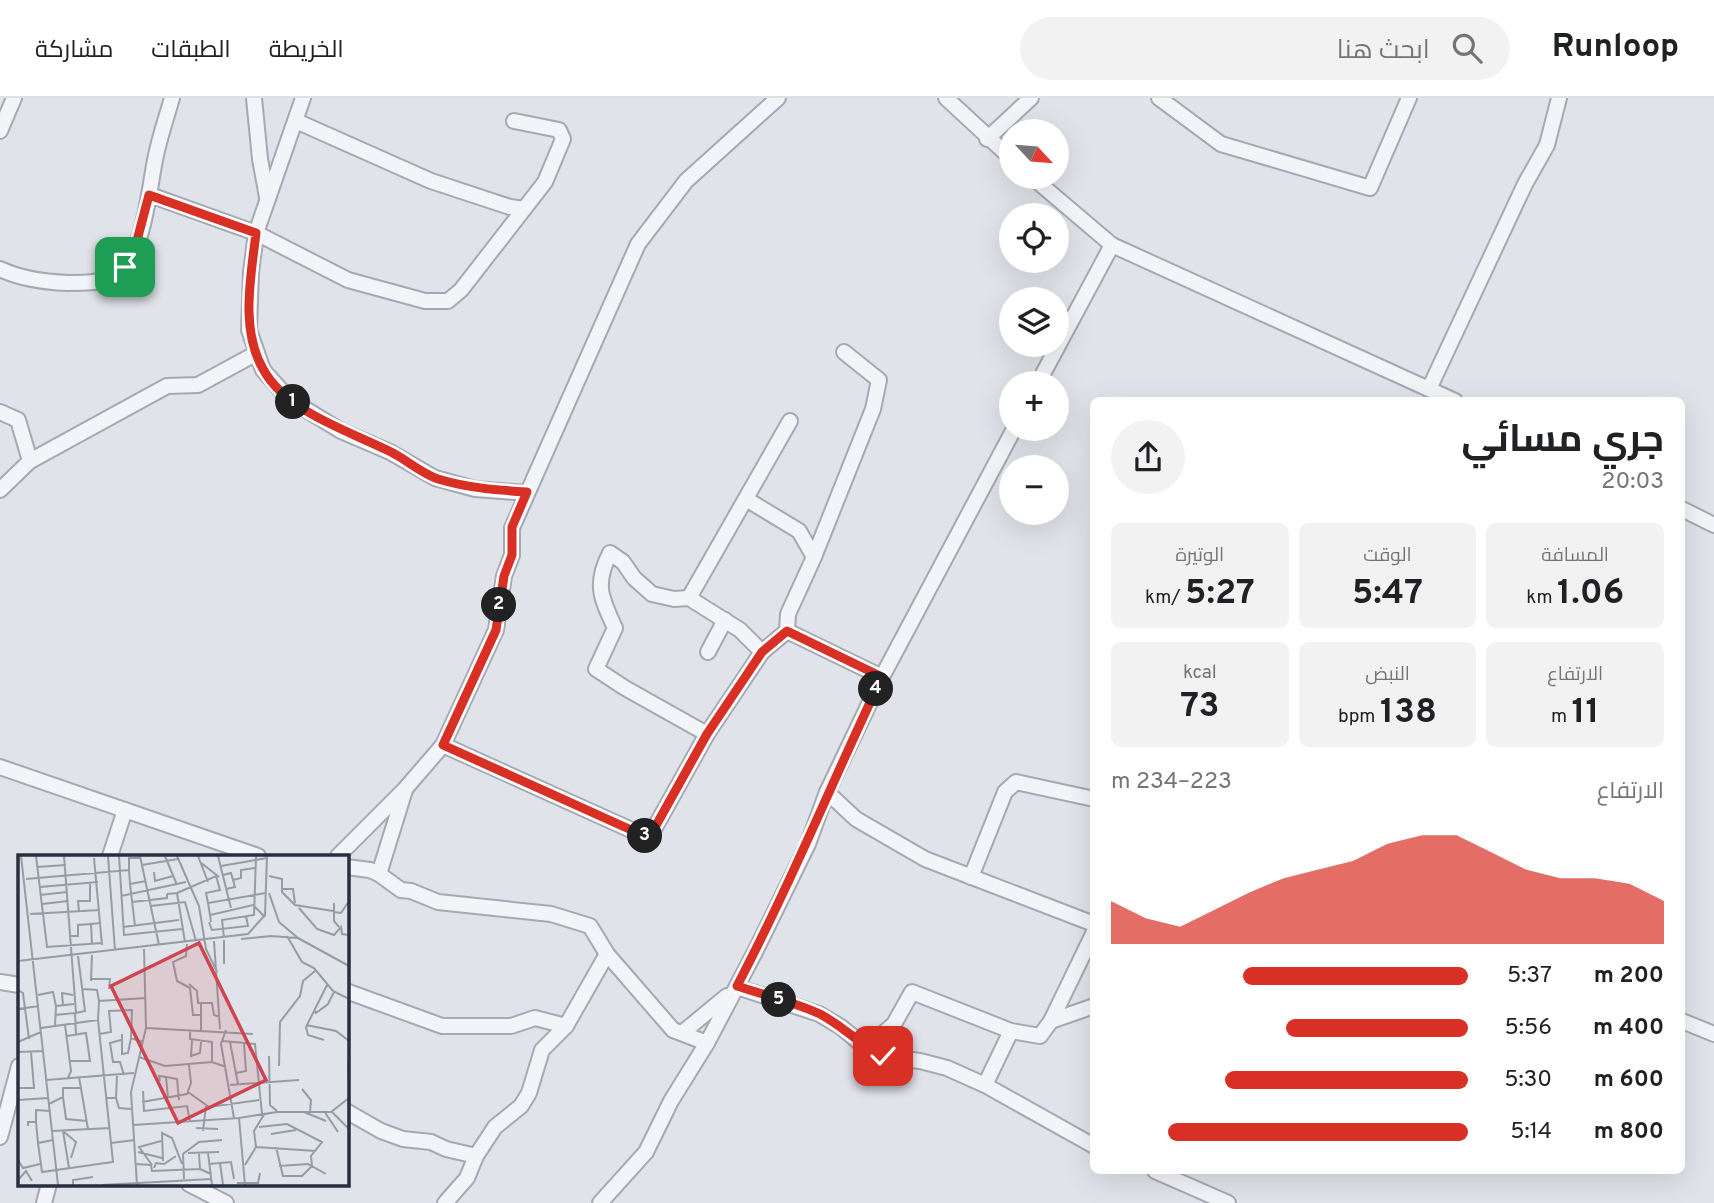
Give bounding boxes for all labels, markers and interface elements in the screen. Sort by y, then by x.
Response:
search box [1020,17,1510,80]
text: Runloop [1552,27,1679,69]
icon: search [1448,29,1486,67]
text: ابحث هنا [1337,35,1430,68]
text: مشاركة [35,36,113,66]
text: الطبقات [151,36,231,66]
text: الخريطة [269,36,344,66]
north arrow [999,119,1069,189]
map controls [999,119,1069,525]
button: locate [999,203,1069,273]
pin [95,237,155,297]
icon: arrive [106,248,144,286]
button: layers [999,287,1069,357]
button: + [999,371,1069,441]
pin: 1 [276,384,310,420]
text: 1 [289,389,296,413]
text: جري مسائي [1462,417,1664,466]
button: share [1111,420,1185,494]
button: − [999,455,1069,525]
text: 20:03 [1601,468,1664,497]
text: الوتيرة [1175,544,1224,568]
text: الوقت [1363,544,1412,568]
text: المسافة [1541,544,1609,568]
text: 5:27 [1185,572,1255,616]
text: 5:47 [1352,572,1423,616]
text: 1.06 [1557,572,1624,616]
text: /km [1145,586,1185,610]
text: km [1526,586,1557,610]
pin: 2 [482,588,516,622]
text: 2 [493,592,504,616]
text: kcal [1183,661,1217,685]
text: النبض [1365,663,1410,687]
text: الارتفاع [1547,663,1603,687]
pin: 4 [858,672,894,706]
text: 4 [869,676,882,700]
text: 73 [1180,685,1219,729]
text: 138 [1380,691,1437,735]
text: 11 [1571,691,1599,735]
text: bpm [1338,705,1380,729]
text: m [1551,705,1571,729]
text: 223–234 m [1111,768,1232,797]
text: الارتفاع [1597,778,1664,807]
pin: 3 [628,818,662,854]
text: 3 [639,823,650,847]
inset map [18,855,348,1186]
text: 5:37 [1507,962,1552,991]
text: 200 m [1594,962,1664,991]
pin: 5 [762,982,796,1018]
text: 5 [773,987,784,1011]
text: 5:56 [1505,1014,1552,1043]
text: 400 m [1593,1014,1664,1043]
pin [853,1026,913,1086]
icon: check [864,1037,902,1075]
text: 5:30 [1504,1066,1552,1095]
text: 600 m [1594,1066,1664,1095]
text: 5:14 [1510,1118,1552,1147]
text: 800 m [1594,1118,1664,1147]

